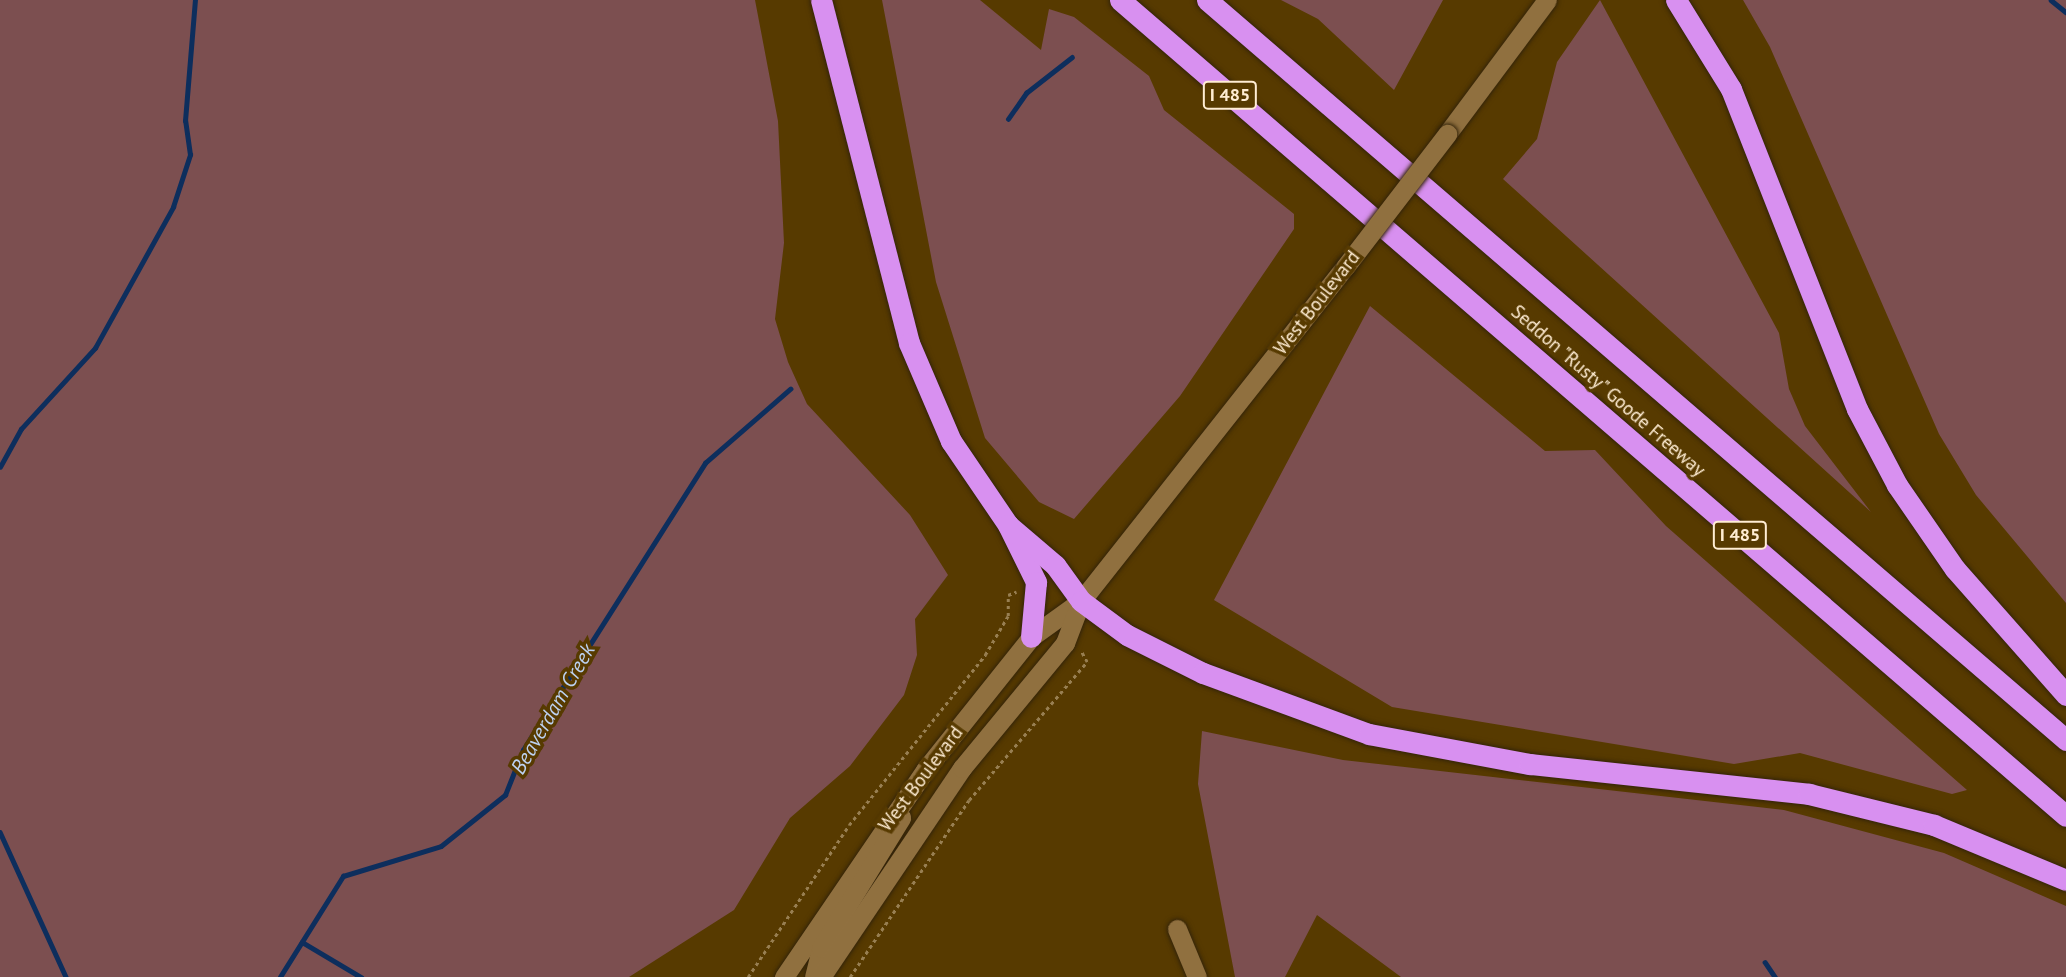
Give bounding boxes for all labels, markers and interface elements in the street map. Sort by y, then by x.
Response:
road number: I 485 [1202,80,1258,110]
street label: West Boulevard [1269,246,1365,360]
street label: Seddon "Rusty" Goode Freeway [1505,300,1711,482]
road number: I 485 [1712,520,1768,550]
water label: Beaverdam Creek [506,639,600,779]
street label: West Boulevard [874,722,968,836]

